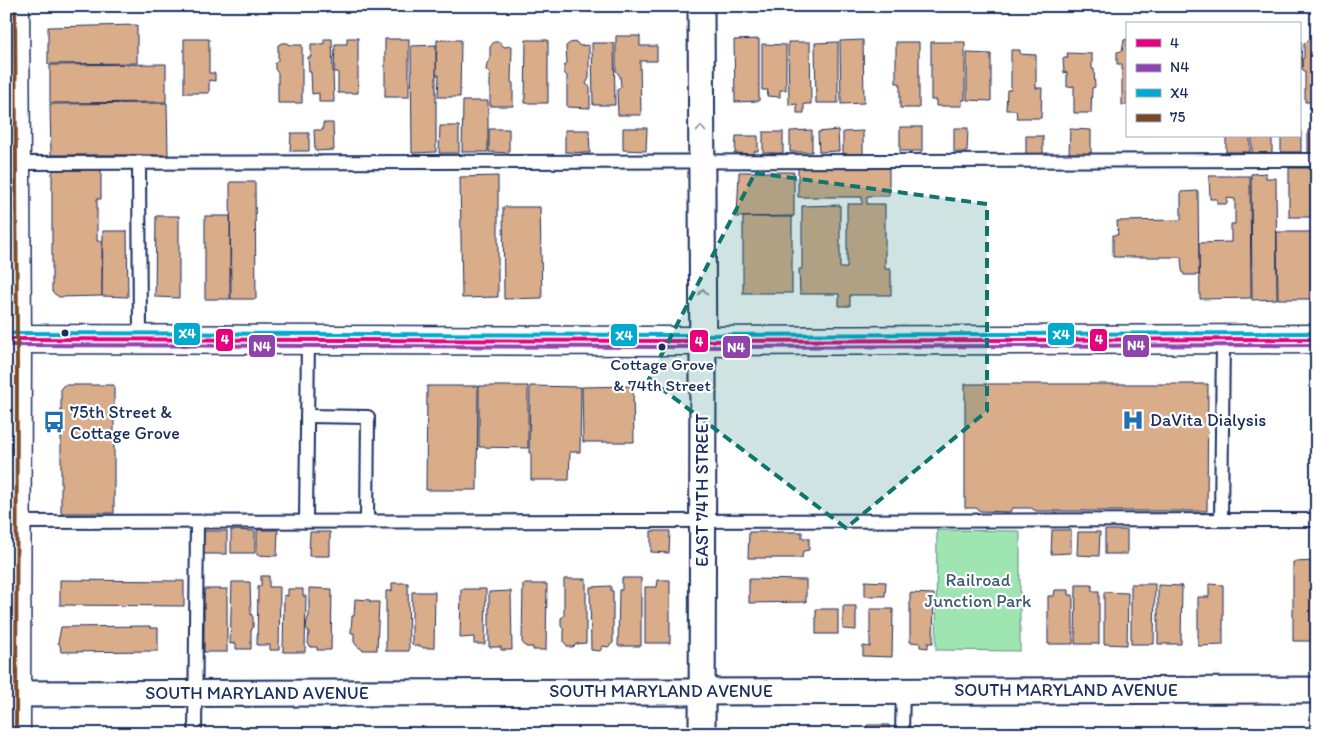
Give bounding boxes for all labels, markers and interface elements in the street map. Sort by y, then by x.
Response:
legend [1126,22,1300,138]
text: 4 [1170,34,1179,52]
text: N4 [1170,58,1189,76]
text: X4 [1170,84,1189,102]
text: 75 [1170,108,1185,126]
one-way arrow [696,125,706,133]
one-way arrow [697,288,708,296]
line badge: X4 [173,322,201,346]
line badge: X4 [1047,322,1075,346]
line badge: X4 [610,323,638,347]
text: X4 [178,325,196,342]
text: X4 [1052,326,1070,343]
text: X4 [615,327,633,344]
unlabelled marker [60,328,70,338]
line badge: 4 [215,328,234,352]
line badge: 4 [1089,328,1108,352]
line badge: 4 [689,329,709,353]
text: 4 [221,331,230,348]
text: 4 [1095,331,1104,348]
text: 4 [695,333,704,350]
line badge: N4 [248,334,276,358]
line badge: N4 [1122,334,1150,358]
line badge: N4 [722,335,751,359]
text: N4 [1127,337,1146,354]
text: N4 [253,338,272,355]
text: N4 [727,339,746,356]
marker: Cottage Grove & 74th Street [657,342,667,352]
place label: Cottage Grove & 74th Street [610,354,714,395]
place label: 75th Street & Cottage Grove [70,401,180,444]
hospital icon: DaVita Dialysis [1120,407,1146,433]
bus stop icon: 75th Street & Cottage Grove [41,409,67,435]
place label: DaVita Dialysis [1150,409,1266,431]
street label: EAST 74TH STREET [691,413,713,567]
park label: Railroad Junction Park [925,569,1032,612]
street label: SOUTH MARYLAND AVENUE [954,679,1178,701]
street label: SOUTH MARYLAND AVENUE [549,680,773,702]
street label: SOUTH MARYLAND AVENUE [145,682,369,704]

